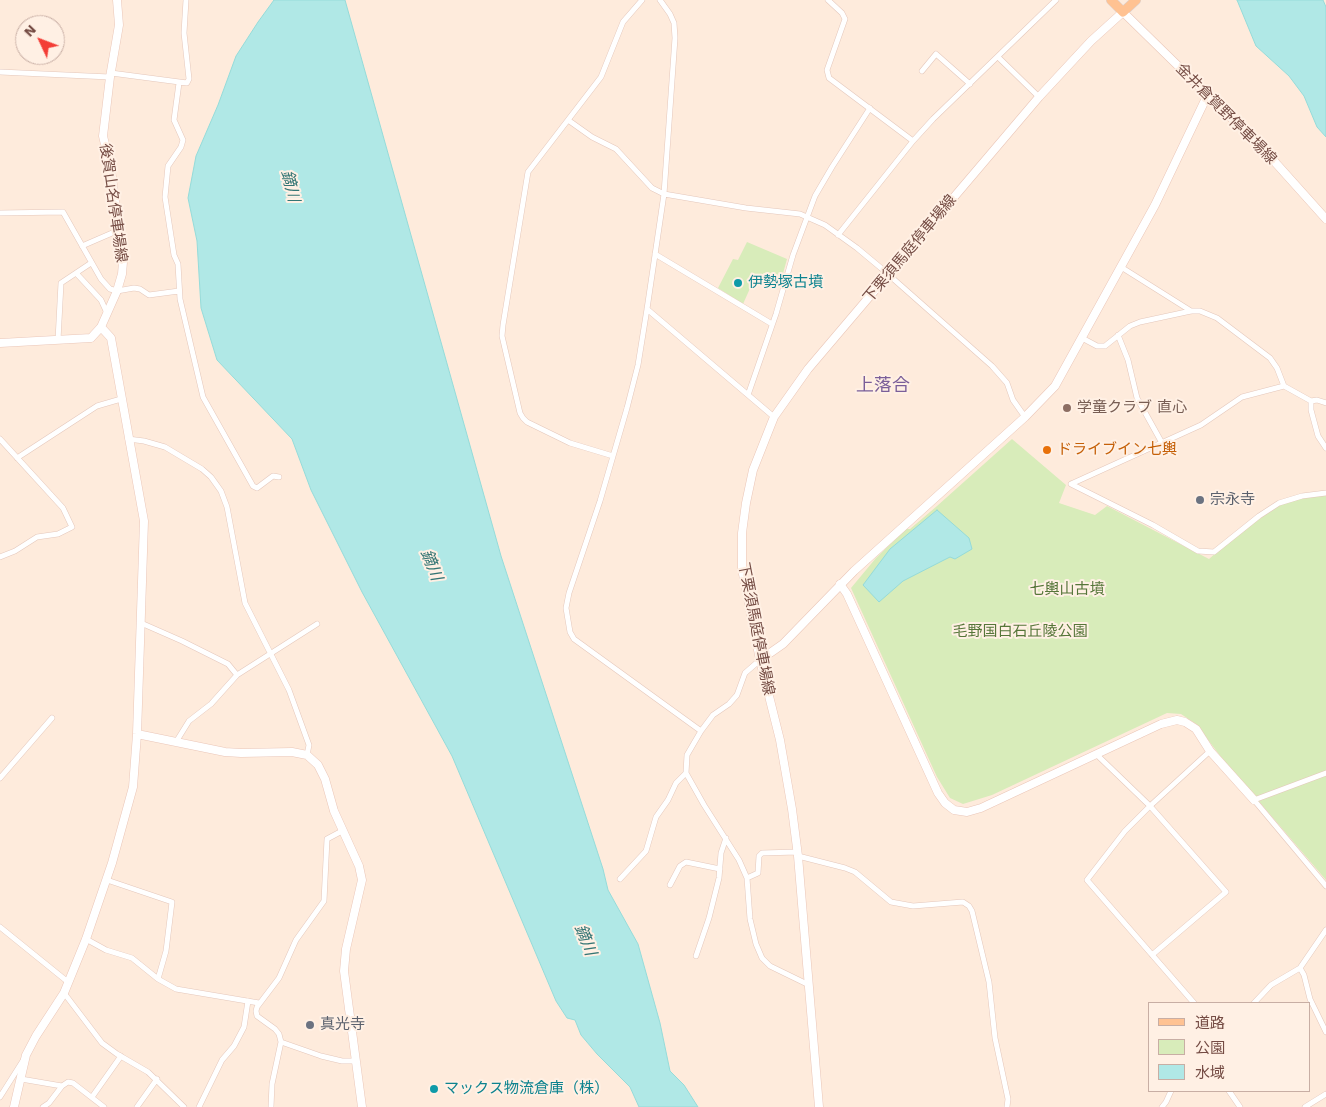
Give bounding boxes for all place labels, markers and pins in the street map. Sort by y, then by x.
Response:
place label: 伊勢塚古墳 [748,274,823,292]
marker: 伊勢塚古墳 [732,277,744,289]
place label: 学童クラブ 直心 [1077,399,1187,417]
marker: 学童クラブ 直心 [1061,402,1073,414]
place label: ドライブイン七輿 [1057,441,1177,459]
marker: ドライブイン七輿 [1041,444,1053,456]
place label: 宗永寺 [1210,491,1255,509]
marker: 宗永寺 [1194,494,1206,506]
place label: 真光寺 [320,1016,365,1034]
marker: 真光寺 [304,1019,316,1031]
place label: マックス物流倉庫（株） [444,1080,609,1098]
marker: マックス物流倉庫（株） [428,1083,440,1095]

